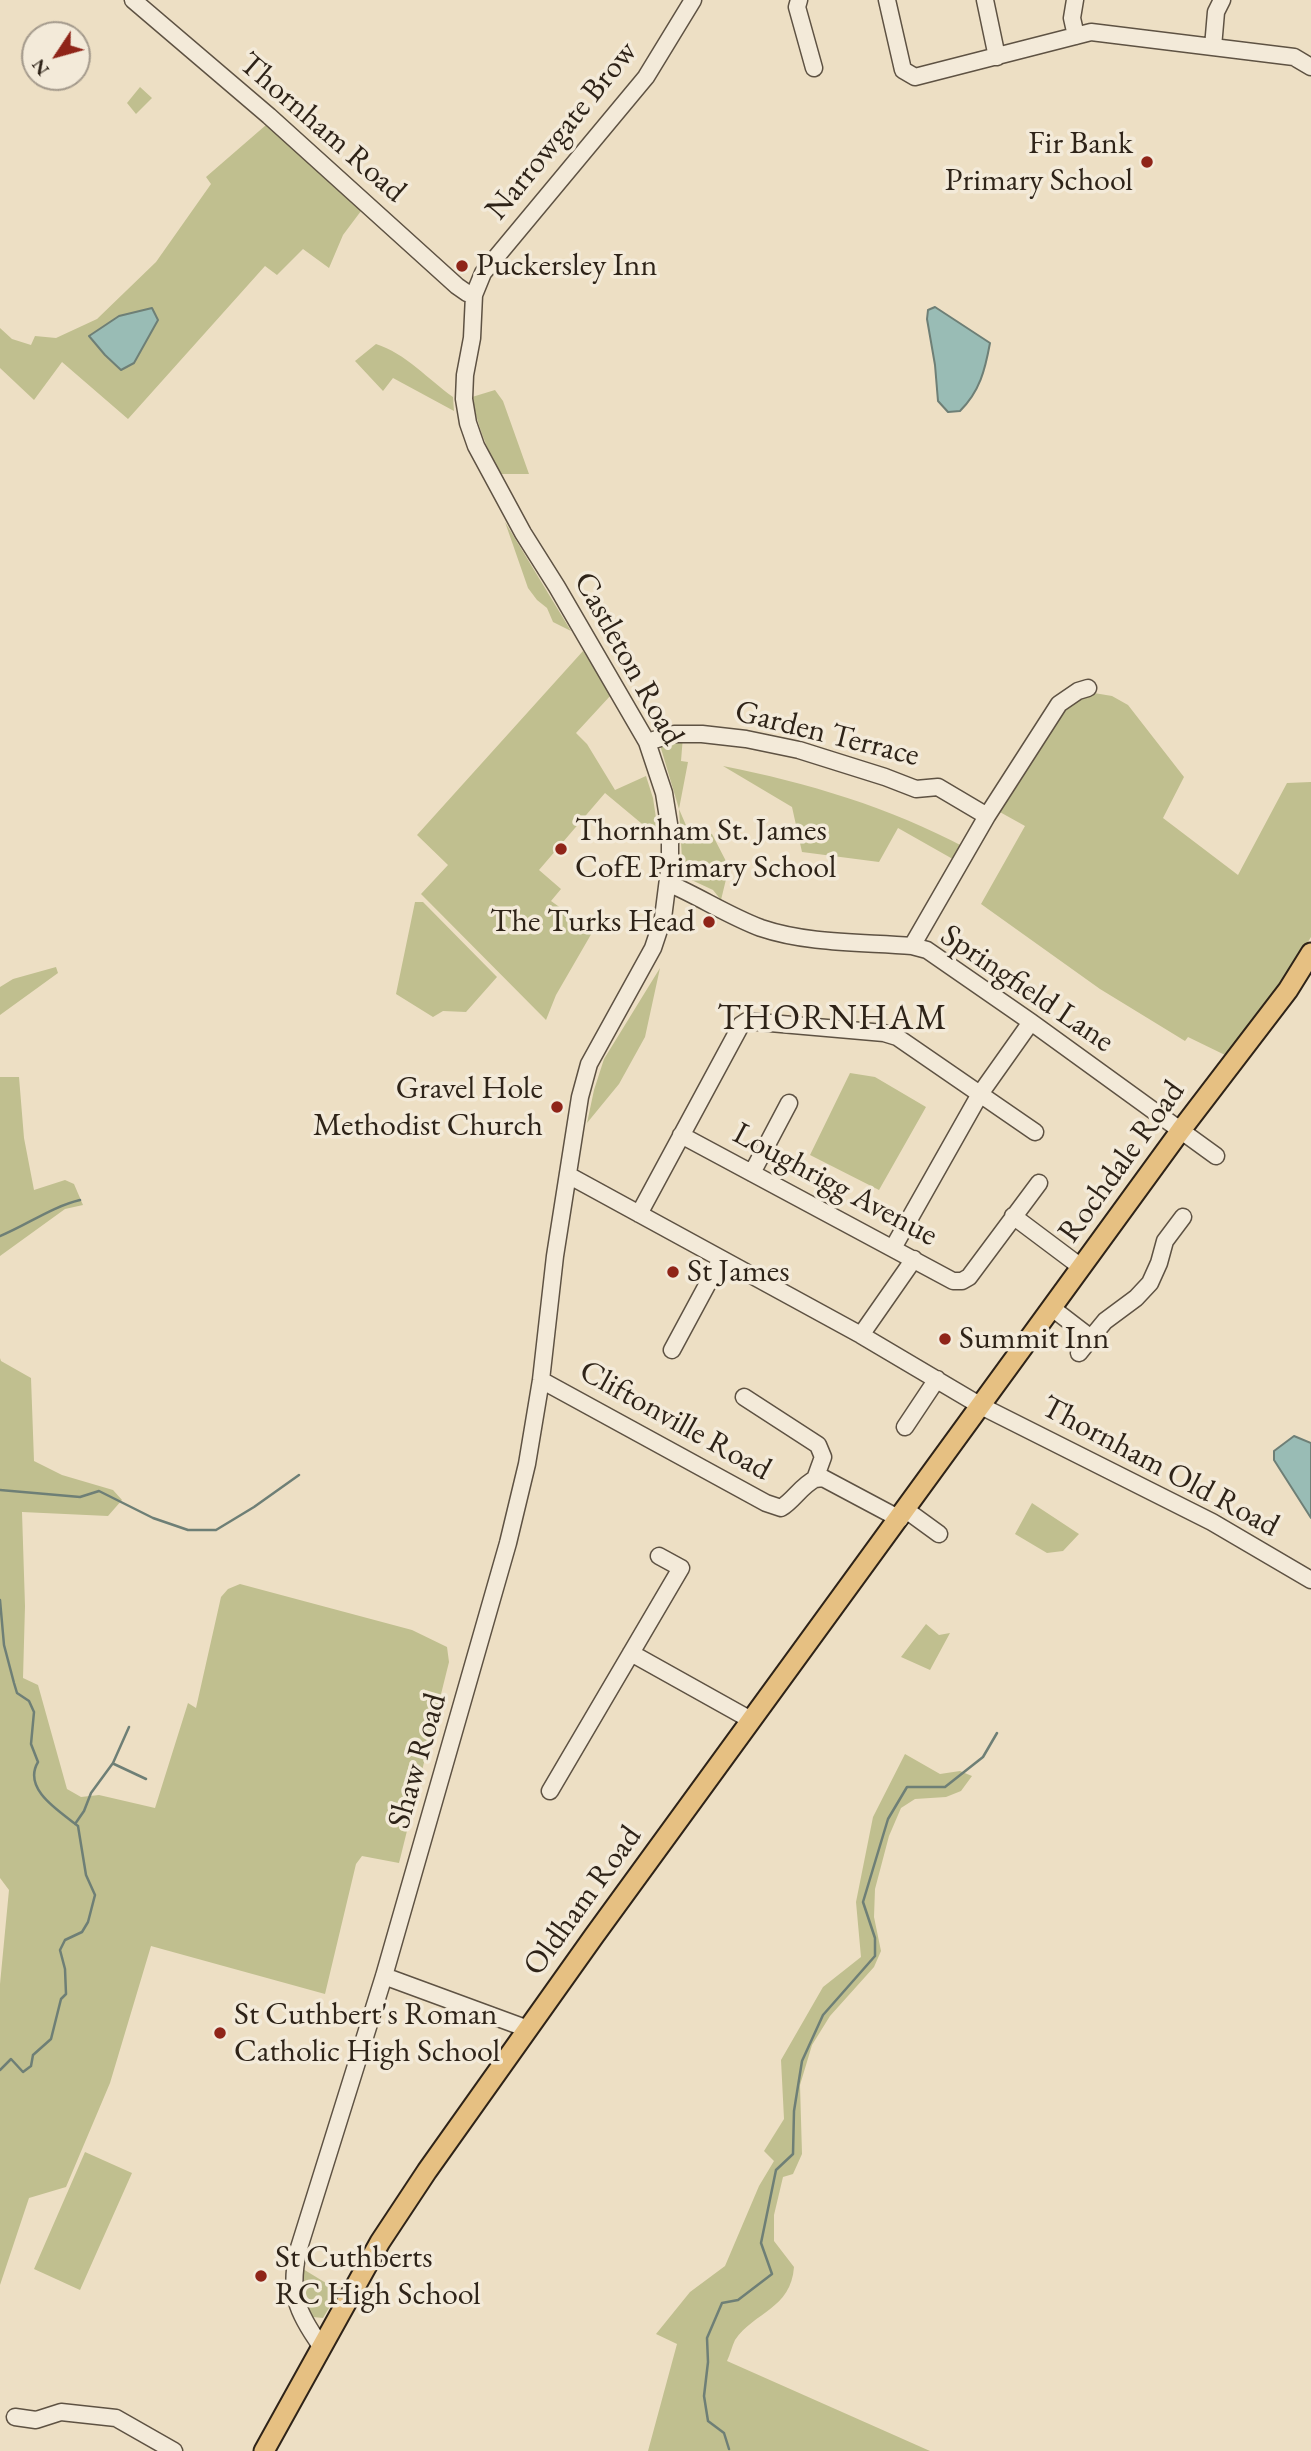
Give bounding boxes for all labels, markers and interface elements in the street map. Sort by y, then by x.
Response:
north arrow [21,21,91,91]
street label: Narrowgate Brow [478,34,646,228]
street label: Thornham Road [231,45,413,211]
text: N [26,54,55,81]
place label: Fir Bank Primary School [945,125,1133,200]
marker: Fir Bank Primary School [1139,154,1155,170]
place label: Puckersley Inn [476,247,657,285]
marker: Puckersley Inn [454,258,470,274]
street label: Castleton Road [565,566,691,752]
street label: Garden Terrace [731,693,923,775]
place label: Thornham St. James CofE Primary School [575,812,836,887]
marker: Thornham St. James CofE Primary School [553,841,569,857]
place label: The Turks Head [490,903,695,941]
marker: The Turks Head [701,914,717,930]
street label: Springfield Lane [933,917,1121,1061]
district label: THORNHAM [718,998,948,1040]
place label: Gravel Hole Methodist Church [313,1070,543,1145]
street label: Rochdale Road [1050,1074,1194,1250]
marker: Gravel Hole Methodist Church [549,1099,565,1115]
street label: Loughrigg Avenue [726,1115,944,1255]
place label: St James [687,1253,790,1291]
marker: St James [665,1264,681,1280]
place label: Summit Inn [959,1320,1109,1358]
marker: Summit Inn [937,1331,953,1347]
street label: Cliftonville Road [572,1352,778,1490]
street label: Thornham Old Road [1035,1388,1285,1546]
street label: Shaw Road [380,1689,456,1833]
street label: Oldham Road [516,1819,650,1983]
place label: St Cuthbert's Roman Catholic High School [234,1996,500,2071]
marker: St Cuthbert's Roman Catholic High School [212,2025,228,2041]
place label: St Cuthberts RC High School [275,2239,481,2314]
marker: St Cuthberts RC High School [253,2268,269,2284]

